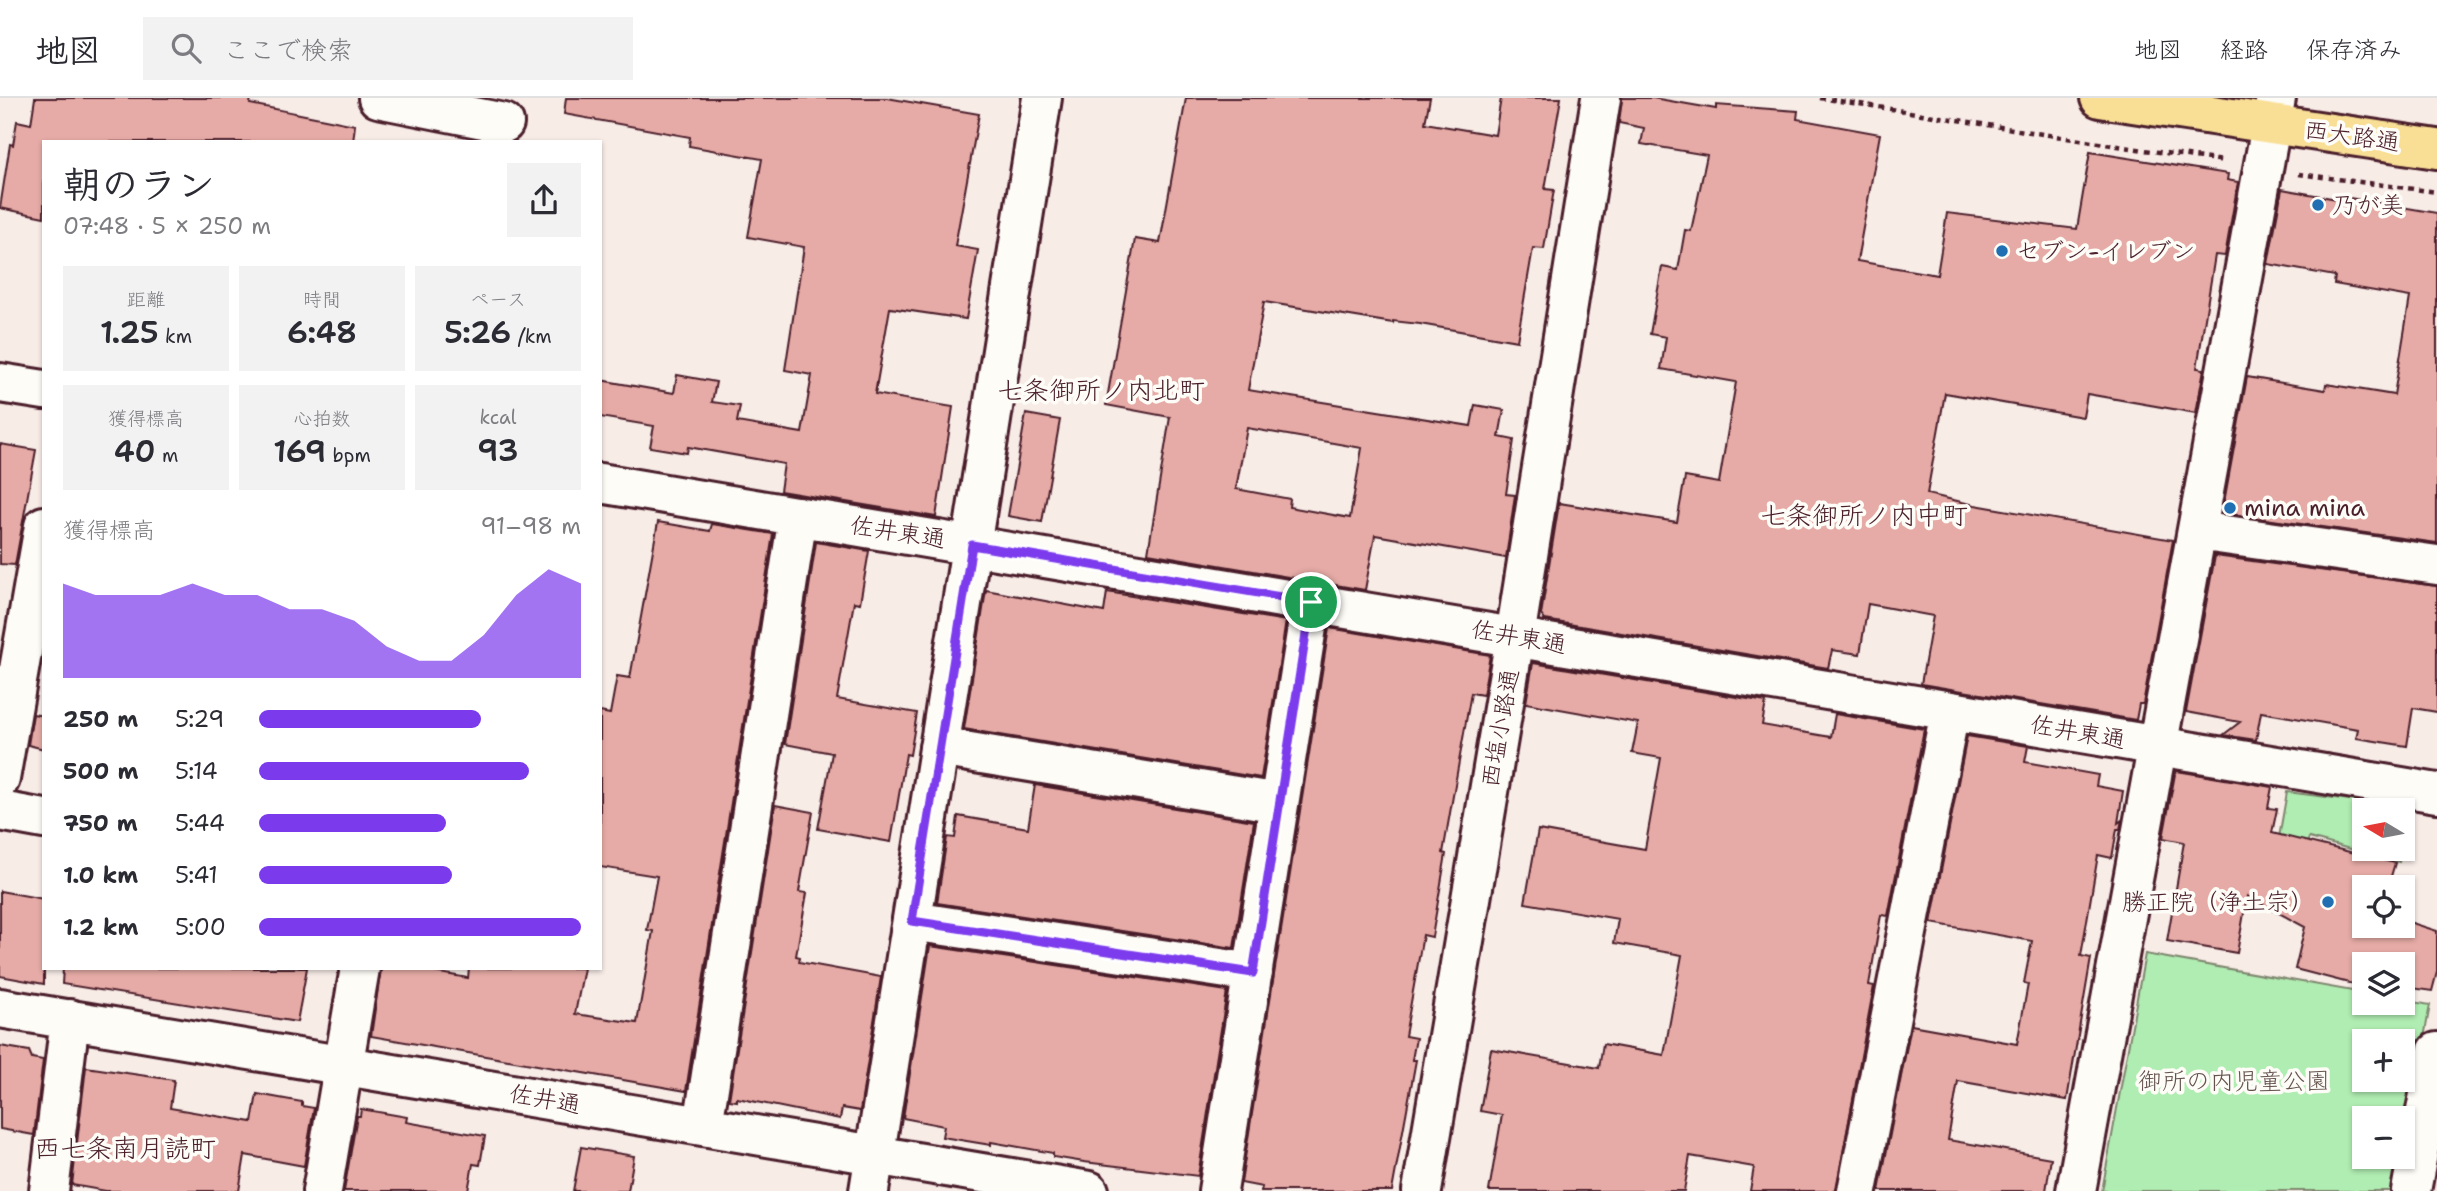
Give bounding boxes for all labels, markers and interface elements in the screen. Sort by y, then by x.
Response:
search box [143,17,633,80]
text: 地図 [35,28,101,73]
icon: search [167,29,205,67]
text: ここで検索 [223,32,353,67]
text: 地図 [2134,34,2182,66]
text: 経路 [2220,34,2268,66]
text: 保存済み [2306,34,2402,66]
street label: 西大路通 [2302,113,2402,159]
text: 朝のラン [63,159,215,210]
button: share [507,163,581,237]
place label: 乃が美 [2332,189,2404,221]
marker: 乃が美 [2310,197,2326,213]
text: 07:48 · 5 × 250 m [63,211,271,241]
place label: セブン-イレブン [2016,235,2196,267]
marker: セブン-イレブン [1994,243,2010,259]
text: 距離 [127,287,165,312]
text: 時間 [303,287,341,312]
text: ペース [470,287,526,312]
text: 1.25 [100,312,159,353]
text: 6:48 [287,312,357,353]
text: 5:26 [444,312,511,353]
text: km [159,324,192,349]
text: /km [511,324,552,349]
district label: 七条御所ノ内北町 [997,372,1205,407]
text: kcal [480,405,516,430]
text: 獲得標高 [108,406,184,431]
text: 心拍数 [293,406,351,431]
text: 93 [477,430,519,471]
text: 40 [114,431,156,472]
text: 169 [273,431,326,472]
text: m [156,443,178,468]
text: bpm [326,443,371,468]
place label: mina mina [2244,492,2365,524]
district label: 七条御所ノ内中町 [1760,497,1968,532]
marker: mina mina [2222,500,2238,516]
street label: 佐井東通 [848,509,948,555]
text: 91–98 m [480,511,581,541]
text: 獲得標高 [63,515,155,545]
pin [1281,572,1341,632]
icon: arrive [1292,583,1330,621]
street label: 佐井東通 [1469,613,1569,661]
street label: 西塩小路通 [1474,666,1526,790]
text: 250 m [63,704,138,734]
text: 5:29 [175,704,224,734]
street label: 佐井東通 [2028,708,2128,756]
text: 500 m [63,756,138,786]
text: 5:14 [175,756,218,786]
north arrow [2352,798,2415,861]
map controls [2352,798,2415,1169]
text: 750 m [63,808,138,838]
text: 5:44 [175,808,225,838]
text: 1.0 km [63,860,138,890]
text: 5:41 [175,860,218,890]
button: locate [2352,875,2415,938]
place label: 勝正院（浄土宗） [2122,886,2314,918]
marker: 勝正院（浄土宗） [2320,894,2336,910]
text: 1.2 km [63,912,139,942]
text: 5:00 [175,912,226,942]
button: layers [2352,952,2415,1015]
button: + [2352,1029,2415,1092]
park label: 御所の内児童公園 [2138,1065,2330,1097]
street label: 佐井通 [507,1077,583,1121]
button: − [2352,1106,2415,1169]
district label: 西七条南月読町 [34,1130,216,1165]

